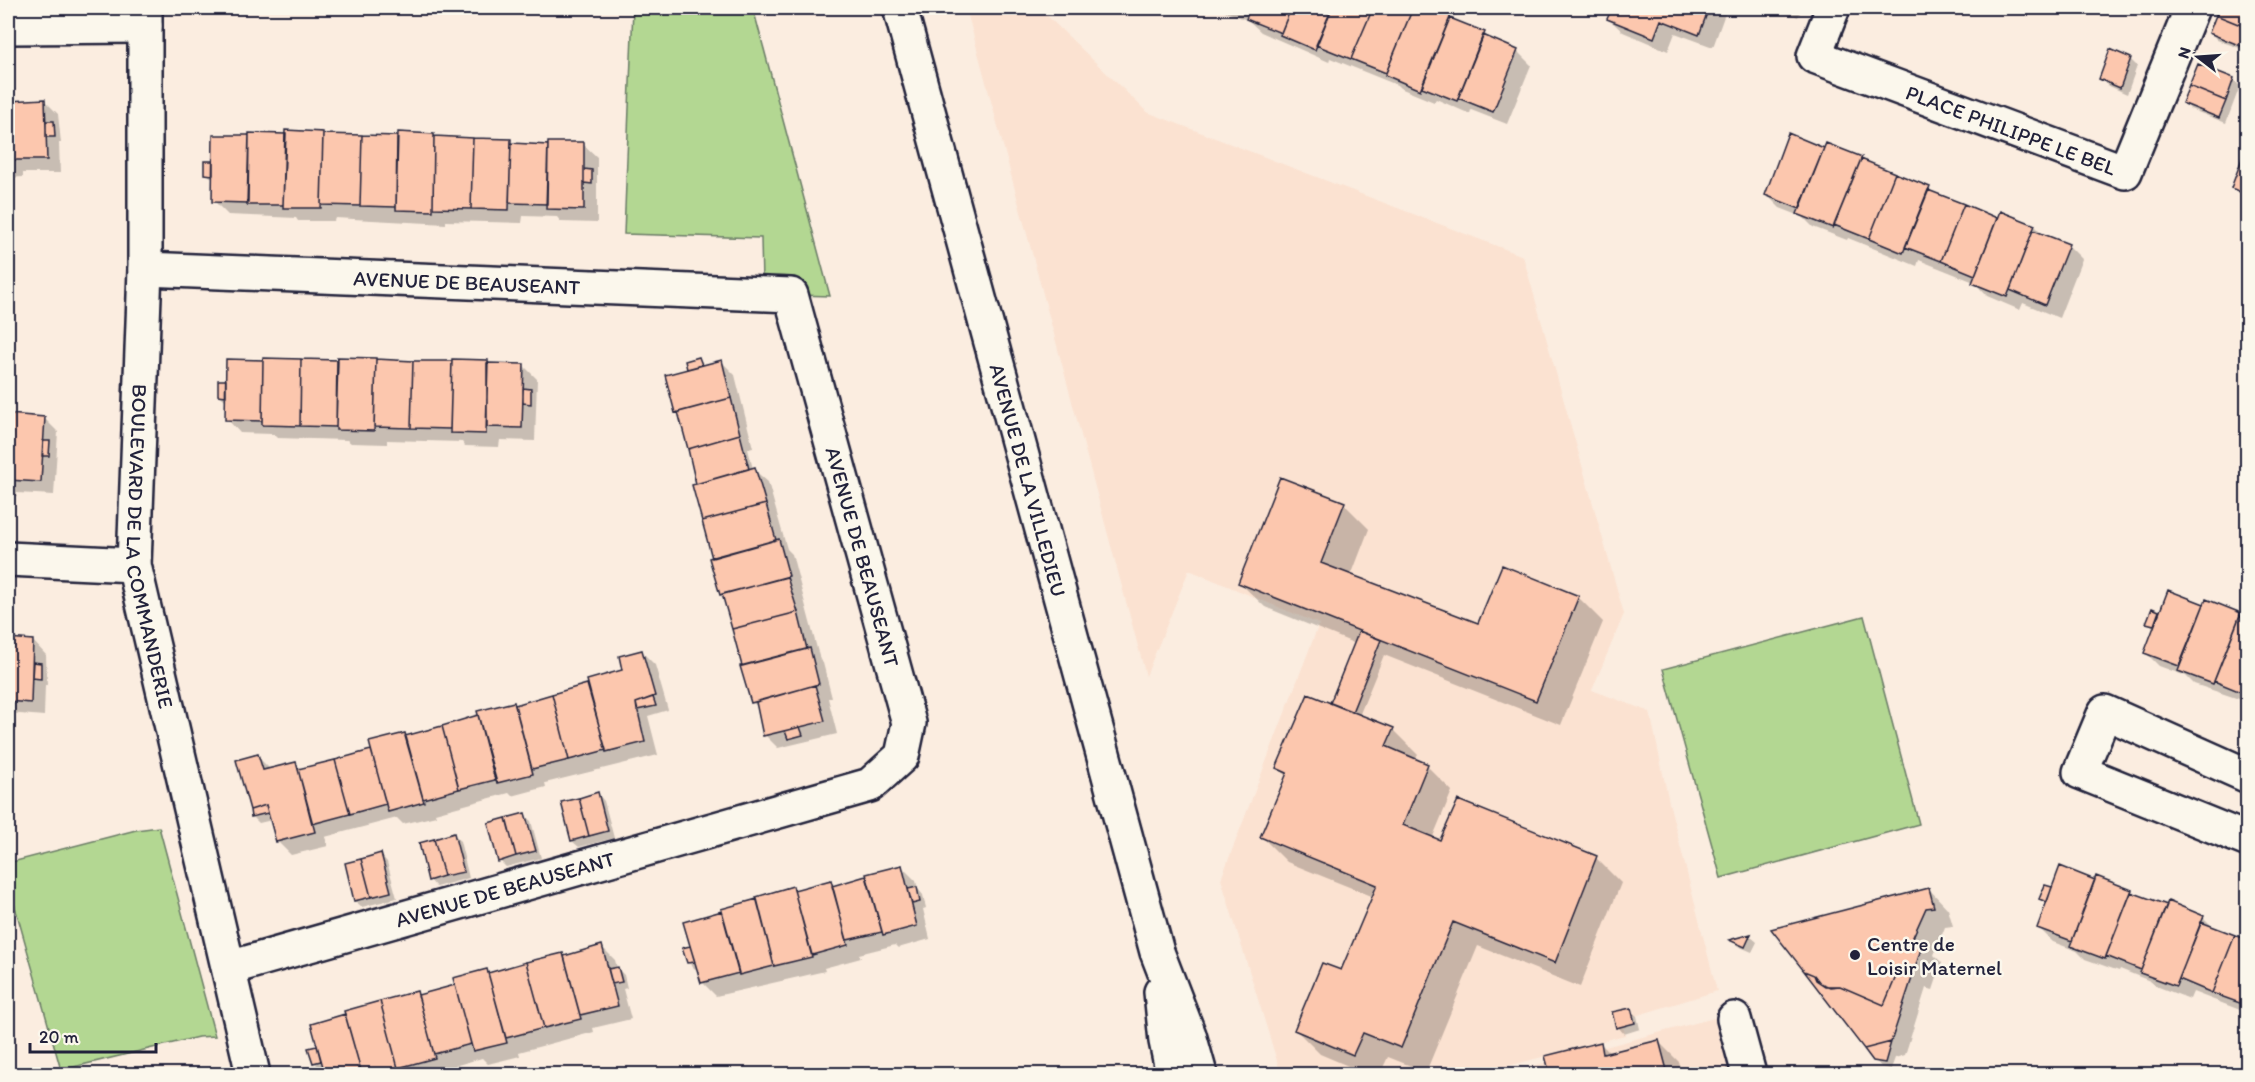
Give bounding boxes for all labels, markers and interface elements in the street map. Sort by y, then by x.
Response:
north arrow [2168,27,2228,87]
text: N [2173,45,2195,61]
street label: PLACE PHILIPPE LE BEL [1903,79,2120,180]
street label: AVENUE DE BEAUSEANT [353,265,581,299]
street label: AVENUE DE LA VILLEDIEU [985,361,1072,599]
street label: BOULEVARD DE LA COMMANDERIE [122,384,180,711]
street label: AVENUE DE BEAUSEANT [821,444,905,670]
street label: AVENUE DE BEAUSEANT [392,846,618,932]
place label: Centre de Loisir Maternel [1867,931,2002,980]
marker: Centre de Loisir Maternel [1848,948,1862,962]
scale bar [30,1016,156,1054]
text: 20 m [39,1026,79,1048]

